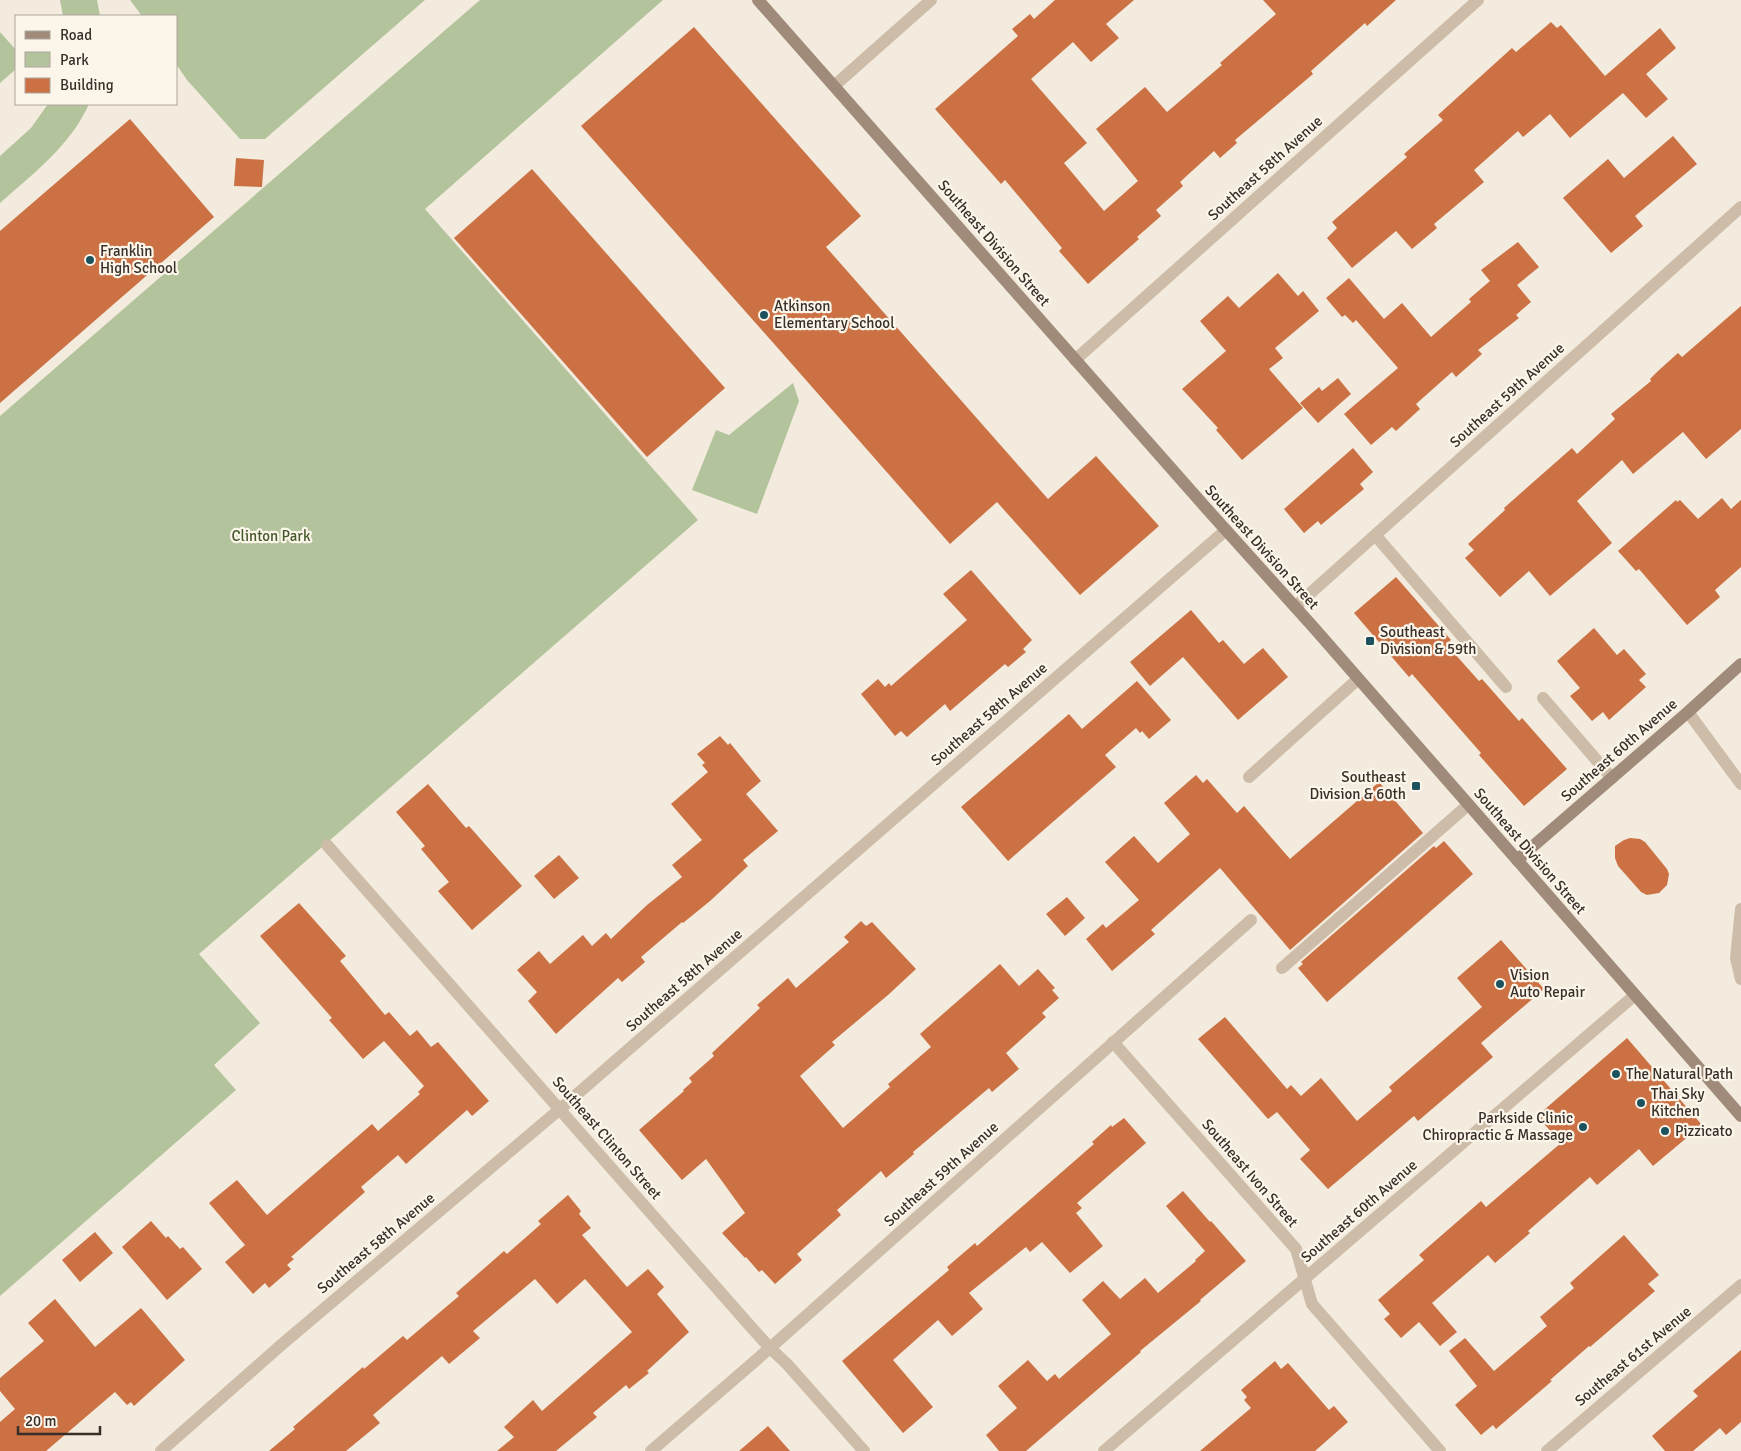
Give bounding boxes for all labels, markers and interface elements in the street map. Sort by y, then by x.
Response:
legend [15,15,178,105]
text: Road [60,26,92,44]
text: Park [60,51,89,69]
text: Building [60,76,114,94]
street label: Southeast 58th Avenue [1204,112,1326,224]
street label: Southeast Division Street [934,176,1054,310]
place label: Franklin High School [100,242,177,277]
marker: Franklin High School [84,254,96,266]
place label: Atkinson Elementary School [774,297,895,332]
marker: Atkinson Elementary School [758,309,770,321]
street label: Southeast 59th Avenue [1446,339,1568,451]
street label: Southeast Division Street [1201,481,1323,613]
park label: Clinton Park [232,527,311,545]
place label: Southeast Division & 59th [1380,623,1477,658]
marker: Southeast Division & 59th [1364,635,1376,647]
street label: Southeast 58th Avenue [927,659,1051,769]
street label: Southeast 60th Avenue [1557,695,1681,805]
place label: Southeast Division & 60th [1309,768,1406,803]
marker: Southeast Division & 60th [1410,780,1422,792]
street label: Southeast Division Street [1470,784,1590,918]
street label: Southeast 58th Avenue [622,925,746,1035]
place label: Vision Auto Repair [1510,966,1585,1001]
marker: Vision Auto Repair [1494,978,1506,990]
place label: The Natural Path [1626,1065,1733,1083]
marker: The Natural Path [1610,1068,1622,1080]
street label: Southeast Clinton Street [549,1073,665,1203]
place label: Thai Sky Kitchen [1651,1085,1704,1120]
marker: Thai Sky Kitchen [1635,1097,1647,1109]
place label: Parkside Clinic Chiropractic & Massage [1422,1109,1573,1144]
street label: Southeast Ivon Street [1198,1115,1302,1231]
street label: Southeast 59th Avenue [880,1118,1002,1230]
marker: Parkside Clinic Chiropractic & Massage [1577,1121,1589,1133]
place label: Pizzicato [1675,1122,1733,1140]
marker: Pizzicato [1659,1125,1671,1137]
street label: Southeast 60th Avenue [1297,1156,1421,1266]
street label: Southeast 58th Avenue [314,1189,438,1297]
street label: Southeast 61st Avenue [1571,1302,1695,1410]
scale bar [18,1404,100,1436]
text: 20 m [25,1412,56,1430]

